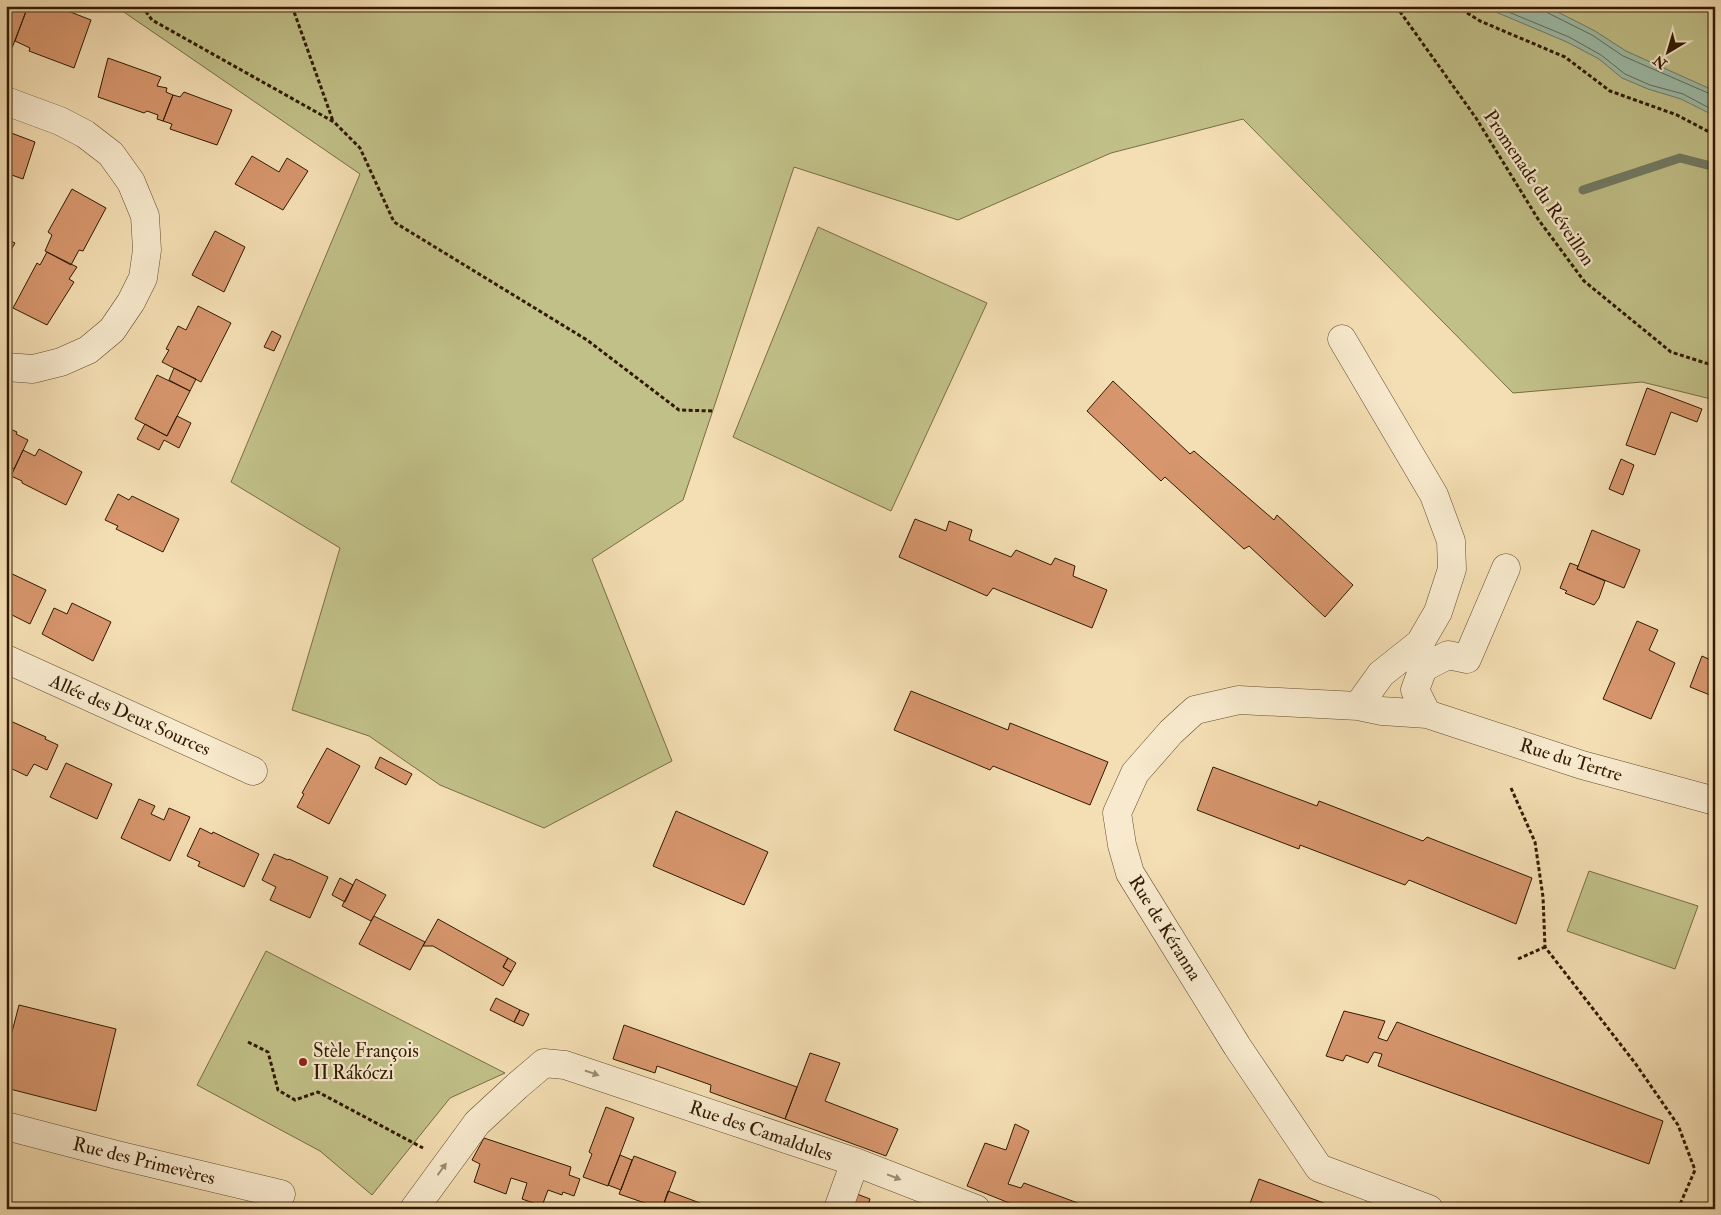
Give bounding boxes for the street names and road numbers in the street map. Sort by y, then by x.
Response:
street label: Promenade du Réveillon [1478,106,1600,271]
street label: Allée des Deux Sources [45,668,214,761]
street label: Rue du Tertre [1517,733,1625,787]
street label: Rue de Kéranna [1123,871,1207,985]
street label: Rue des Camaldules [686,1095,836,1167]
street label: Rue des Primevères [70,1132,218,1190]

